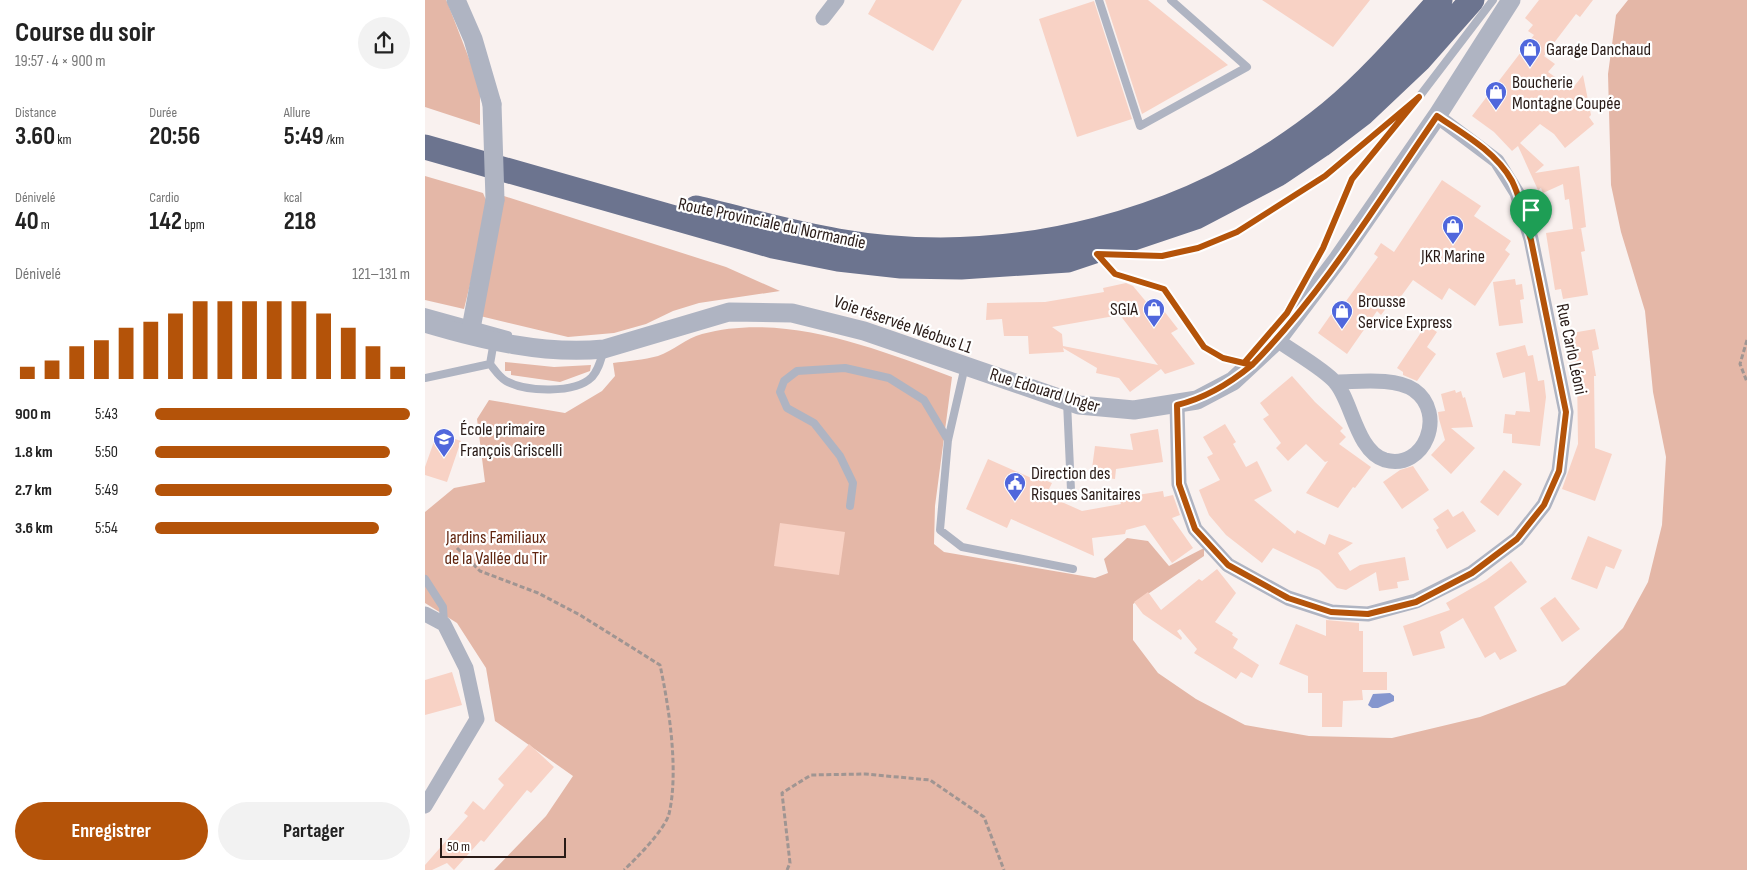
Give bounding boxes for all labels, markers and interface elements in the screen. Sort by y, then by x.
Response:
text: Course du soir [15,16,155,49]
button: share [358,17,410,69]
shop icon: Garage Danchaud [1518,37,1542,68]
place label: Garage Danchaud [1546,39,1651,60]
text: 19:57 · 4 × 900 m [15,52,106,71]
place label: Boucherie Montagne Coupée [1512,72,1621,114]
shop icon: Boucherie Montagne Coupée [1484,80,1508,111]
text: Distance [15,104,56,121]
text: Durée [149,104,177,121]
text: Allure [284,104,310,121]
text: 3.60 [15,121,55,152]
text: 20:56 [149,121,200,152]
text: 5:49 [284,121,324,152]
text: km [55,131,72,148]
text: /km [324,131,344,148]
text: Dénivelé [15,189,55,206]
text: Cardio [149,189,179,206]
text: kcal [284,189,302,206]
pin [1510,189,1552,240]
street label: Route Provinciale du Normandie [676,193,868,254]
icon: arrive [1517,196,1545,224]
text: 40 [15,206,39,237]
text: 142 [149,206,182,237]
text: 218 [284,206,316,237]
shop icon: JKR Marine [1441,214,1465,245]
text: m [39,216,50,233]
text: bpm [182,216,205,233]
place label: JKR Marine [1420,246,1485,267]
text: Dénivelé [15,265,61,284]
text: 121–131 m [352,265,410,284]
street label: Voie réservée Néobus L1 [831,291,975,358]
place label: Brousse Service Express [1358,291,1452,333]
shop icon: SGIA [1142,297,1166,328]
place label: SGIA [1110,299,1138,320]
shop icon: Brousse Service Express [1330,299,1354,330]
street label: Rue Carlo Léoni [1552,302,1591,396]
street label: Rue Edouard Unger [987,364,1102,417]
text: 900 m [15,405,51,424]
text: 5:43 [95,405,118,424]
place label: École primaire François Griscelli [460,419,562,461]
school or university icon: École primaire François Griscelli [432,427,456,458]
text: 1.8 km [15,443,53,462]
text: 5:50 [95,443,118,462]
place label: Direction des Risques Sanitaires [1031,463,1141,505]
public building icon: Direction des Risques Sanitaires [1003,471,1027,502]
text: 2.7 km [15,481,52,500]
text: 5:49 [95,481,118,500]
text: 3.6 km [15,519,53,538]
text: 5:54 [95,519,118,538]
park label: Jardins Familiaux de la Vallée du Tir [445,527,547,569]
button: Enregistrer [15,802,208,860]
button: Partager [218,802,410,860]
scale bar [440,835,566,858]
text: 50 m [447,838,470,855]

